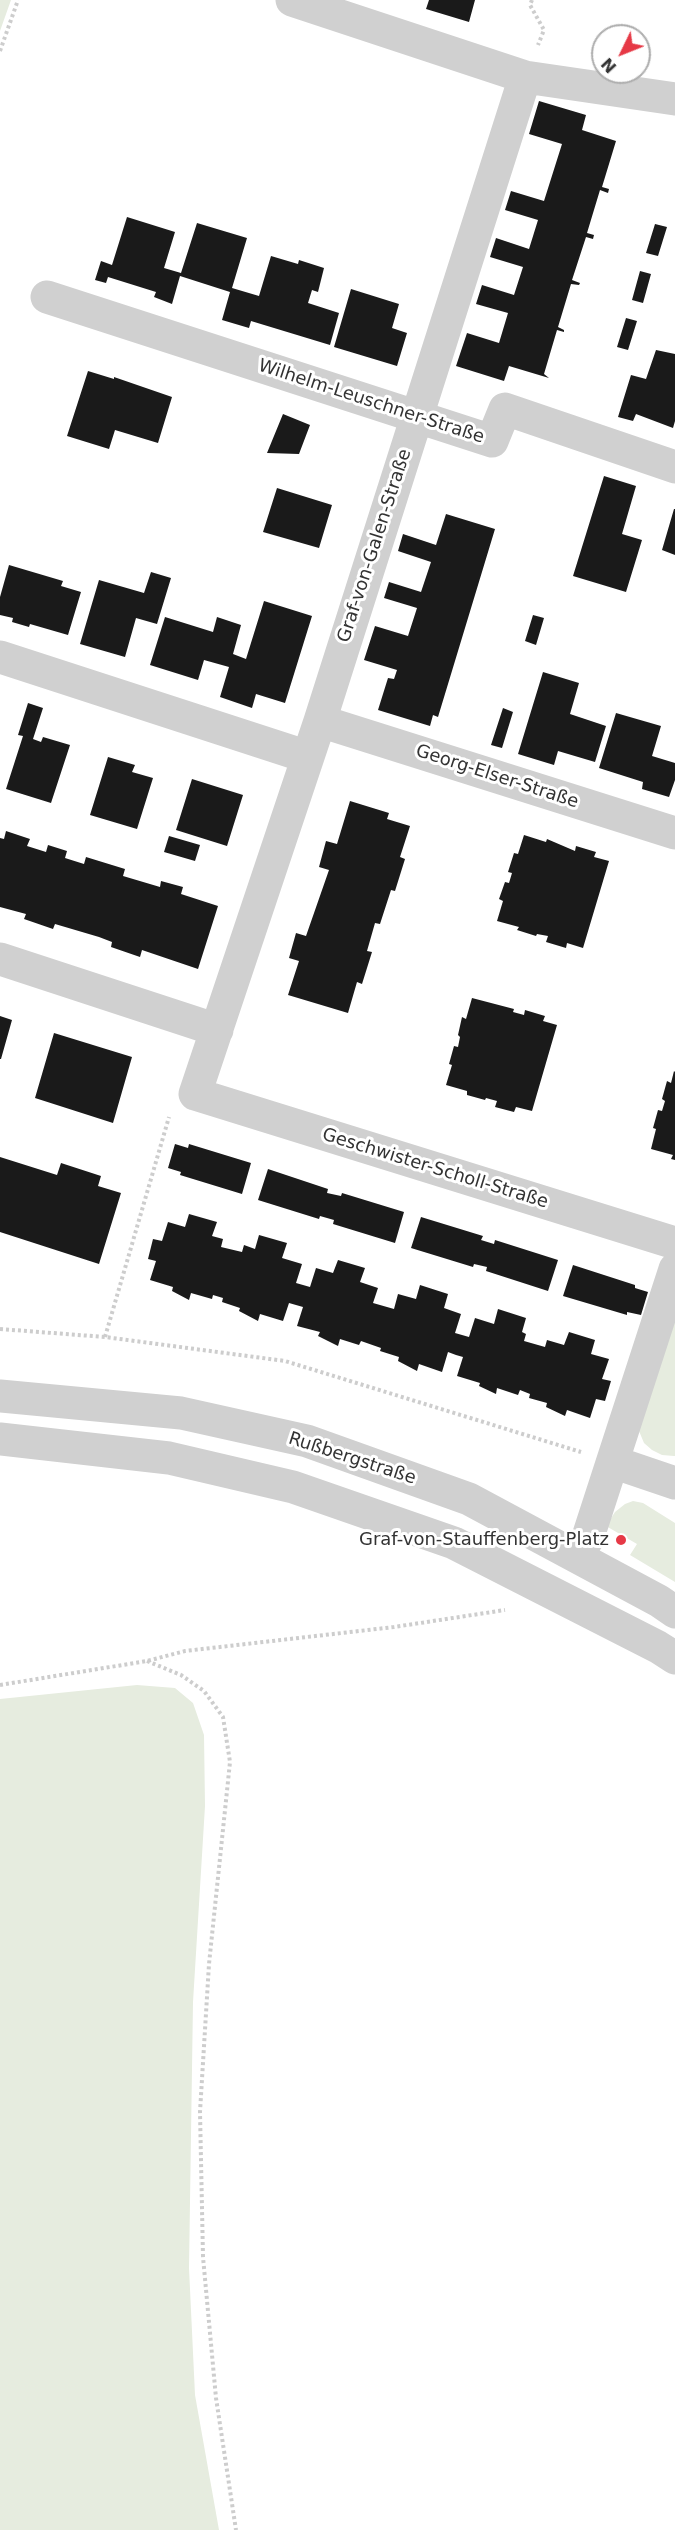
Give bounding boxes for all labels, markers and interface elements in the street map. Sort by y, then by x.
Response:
north arrow [591,24,651,84]
text: N [597,54,620,77]
street label: Wilhelm-Leuschner-Straße [255,355,487,449]
street label: Graf-von-Galen-Straße [333,446,417,646]
street label: Georg-Elser-Straße [413,740,581,814]
street label: Geschwister-Scholl-Straße [319,1124,551,1214]
street label: Rußbergstraße [286,1428,418,1490]
place label: Graf-von-Stauffenberg-Platz [359,1529,609,1551]
marker: Graf-von-Stauffenberg-Platz [614,1533,628,1547]

